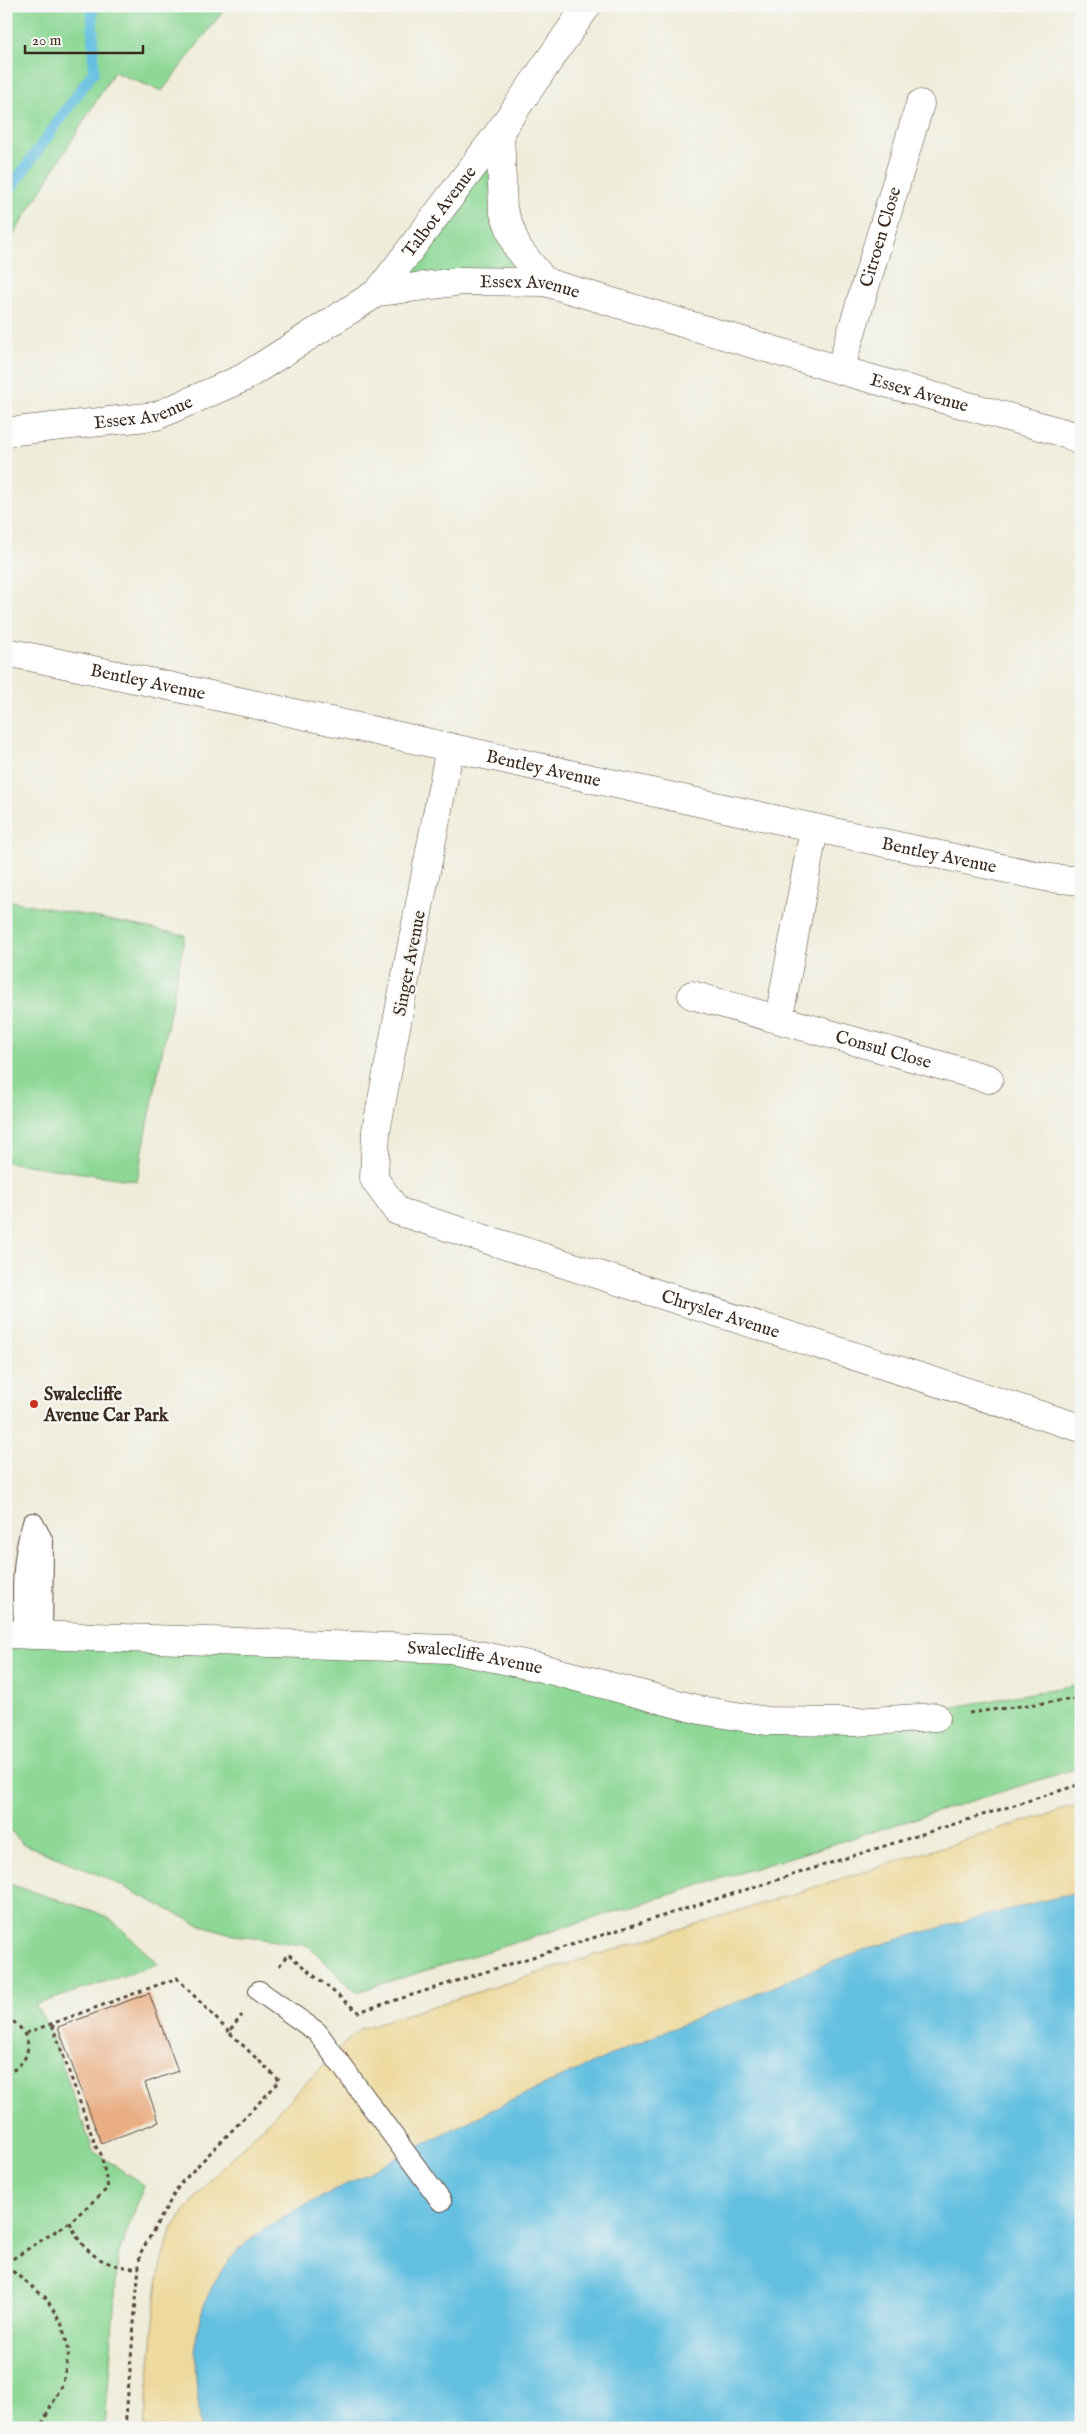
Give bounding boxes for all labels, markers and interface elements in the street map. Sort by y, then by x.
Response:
scale bar [25,22,142,54]
text: 20 m [32,31,62,50]
street label: Talbot Avenue [398,162,482,263]
street label: Citroen Close [855,184,907,290]
street label: Essex Avenue [480,271,582,305]
street label: Essex Avenue [867,369,971,419]
street label: Essex Avenue [93,391,197,436]
street label: Bentley Avenue [88,660,207,706]
street label: Bentley Avenue [484,746,603,793]
street label: Bentley Avenue [879,833,998,880]
street label: Singer Avenue [389,908,432,1018]
street label: Consul Close [832,1026,934,1075]
street label: Chrysler Avenue [658,1286,782,1345]
place label: Swalecliffe Avenue Car Park [43,1384,170,1428]
marker: Swalecliffe Avenue Car Park [28,1398,40,1410]
street label: Swalecliffe Avenue [407,1638,545,1681]

